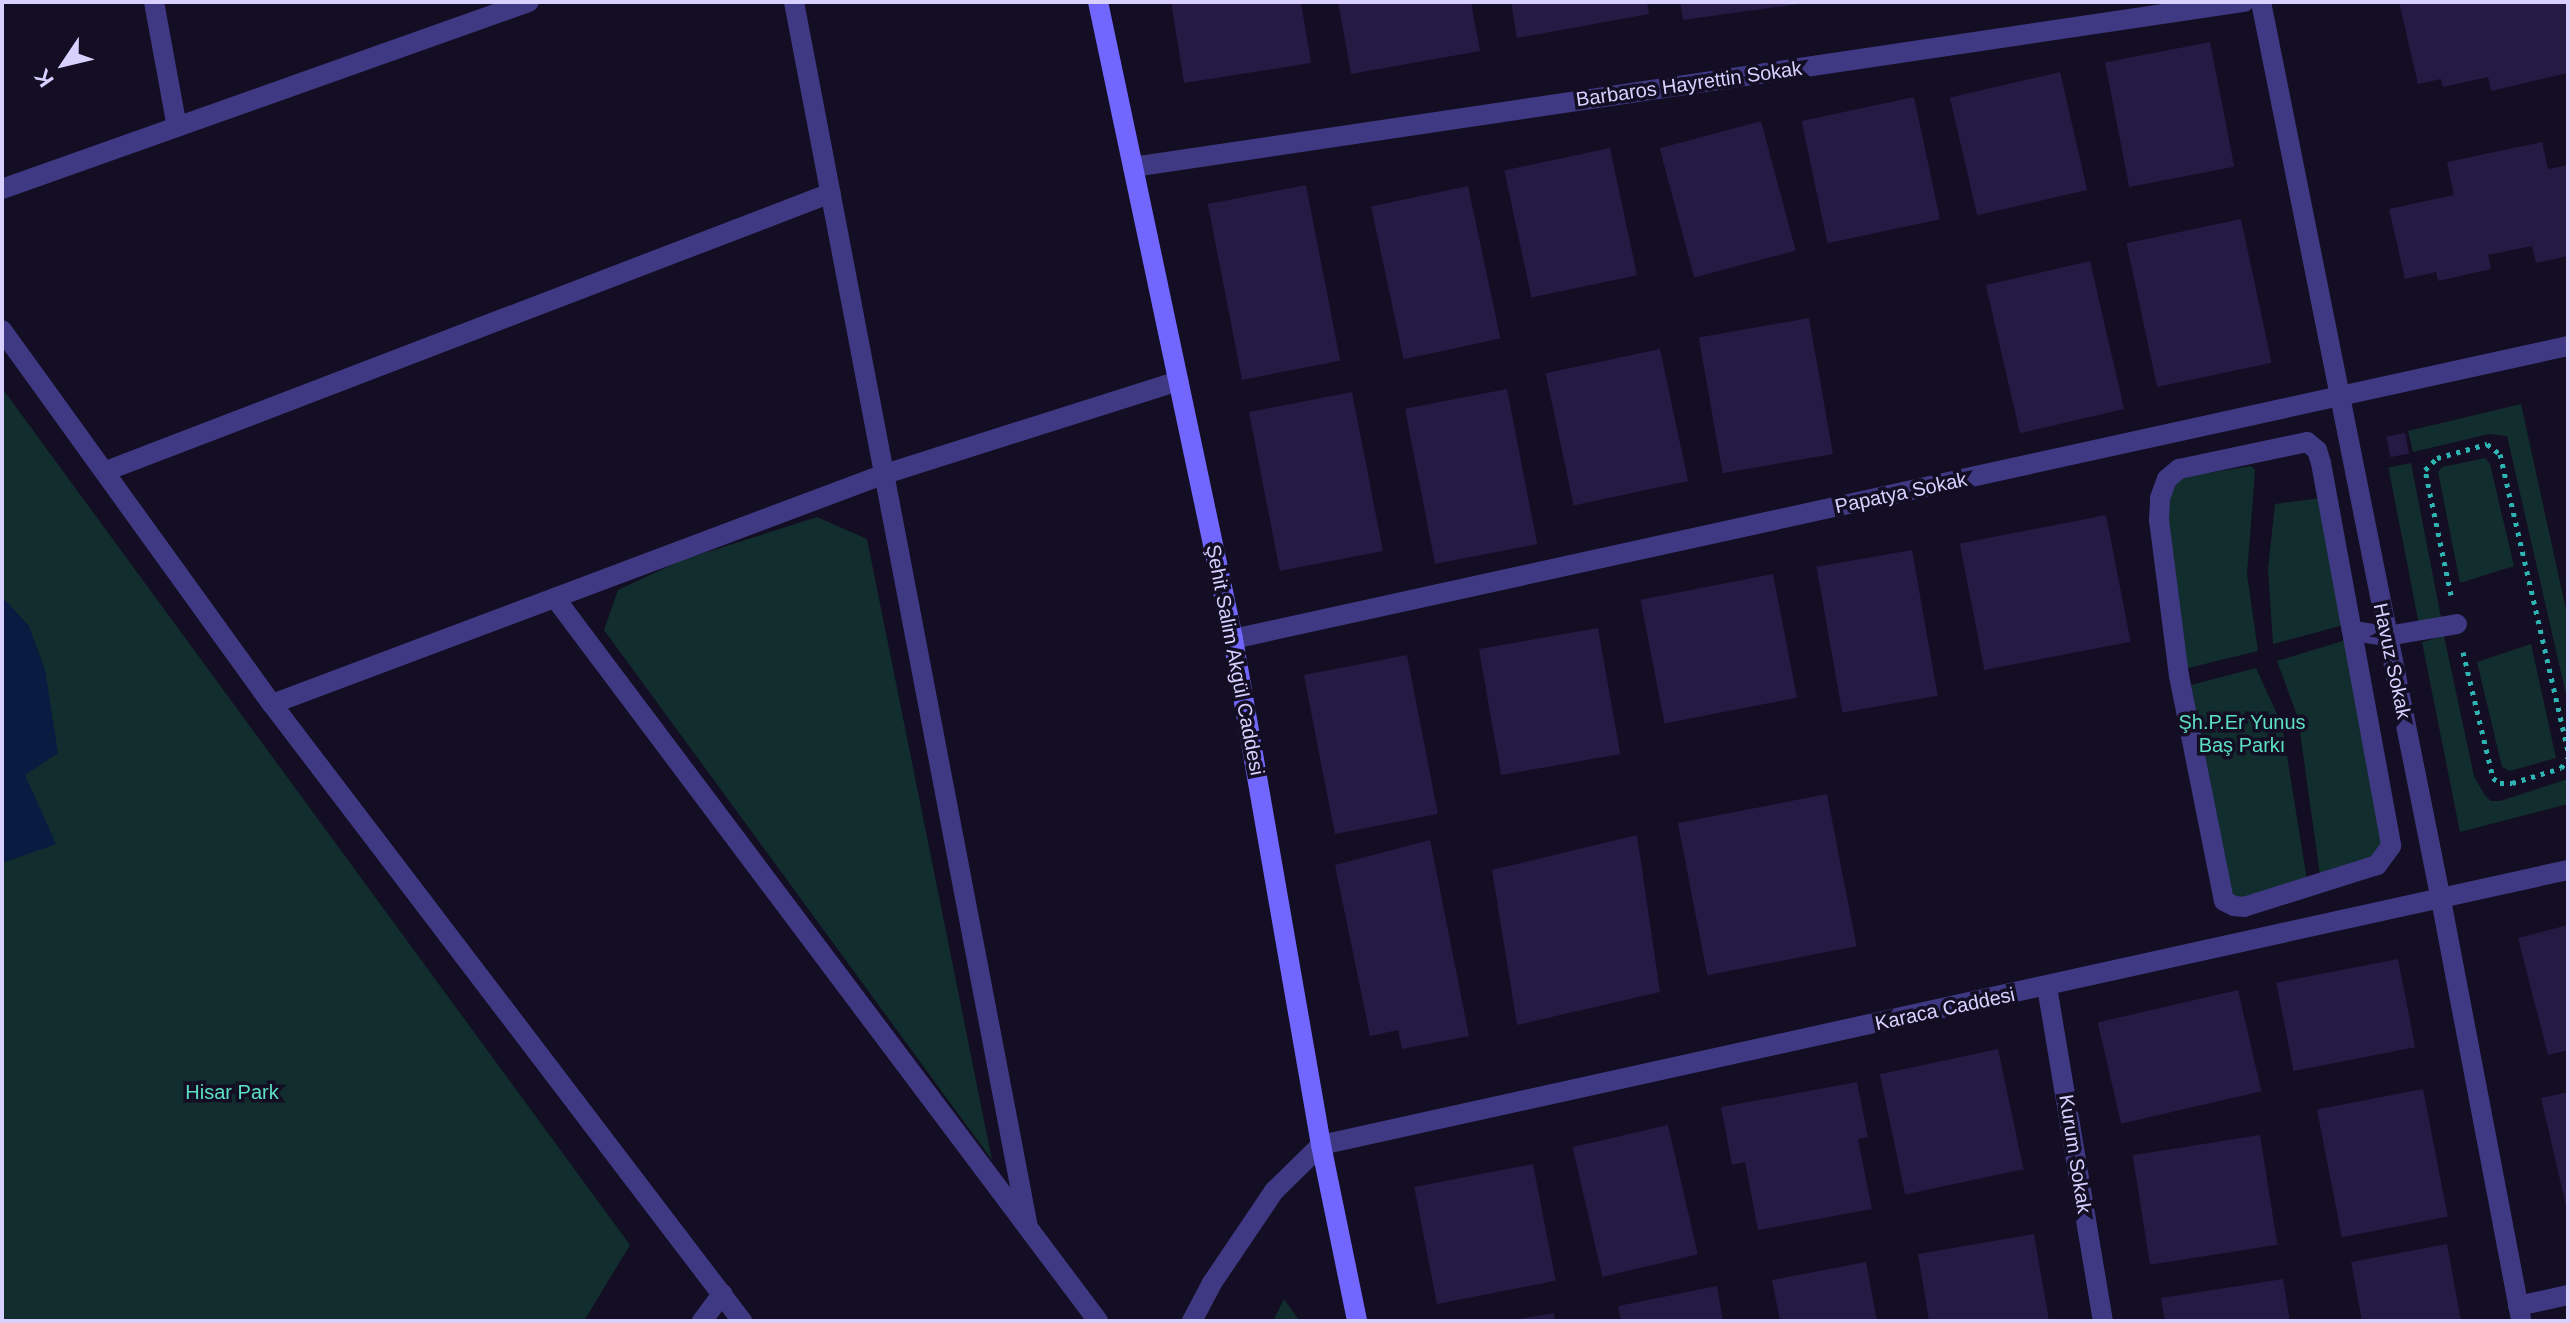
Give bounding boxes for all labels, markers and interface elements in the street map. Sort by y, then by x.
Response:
north arrow [24,24,104,104]
street label: Barbaros Hayrettin Sokak [1574,56,1804,112]
text: K [29,64,59,92]
street label: Papatya Sokak [1833,467,1969,519]
street label: Şehit Salim Akgül Caddesi [1201,542,1269,778]
street label: Havuz Sokak [2368,601,2416,721]
park label: Şh.P.Er Yunus Baş Parkı [2178,711,2306,758]
street label: Karaca Caddesi [1873,982,2017,1036]
park label: Hisar Park [185,1080,279,1104]
street label: Kurum Sokak [2054,1093,2096,1215]

